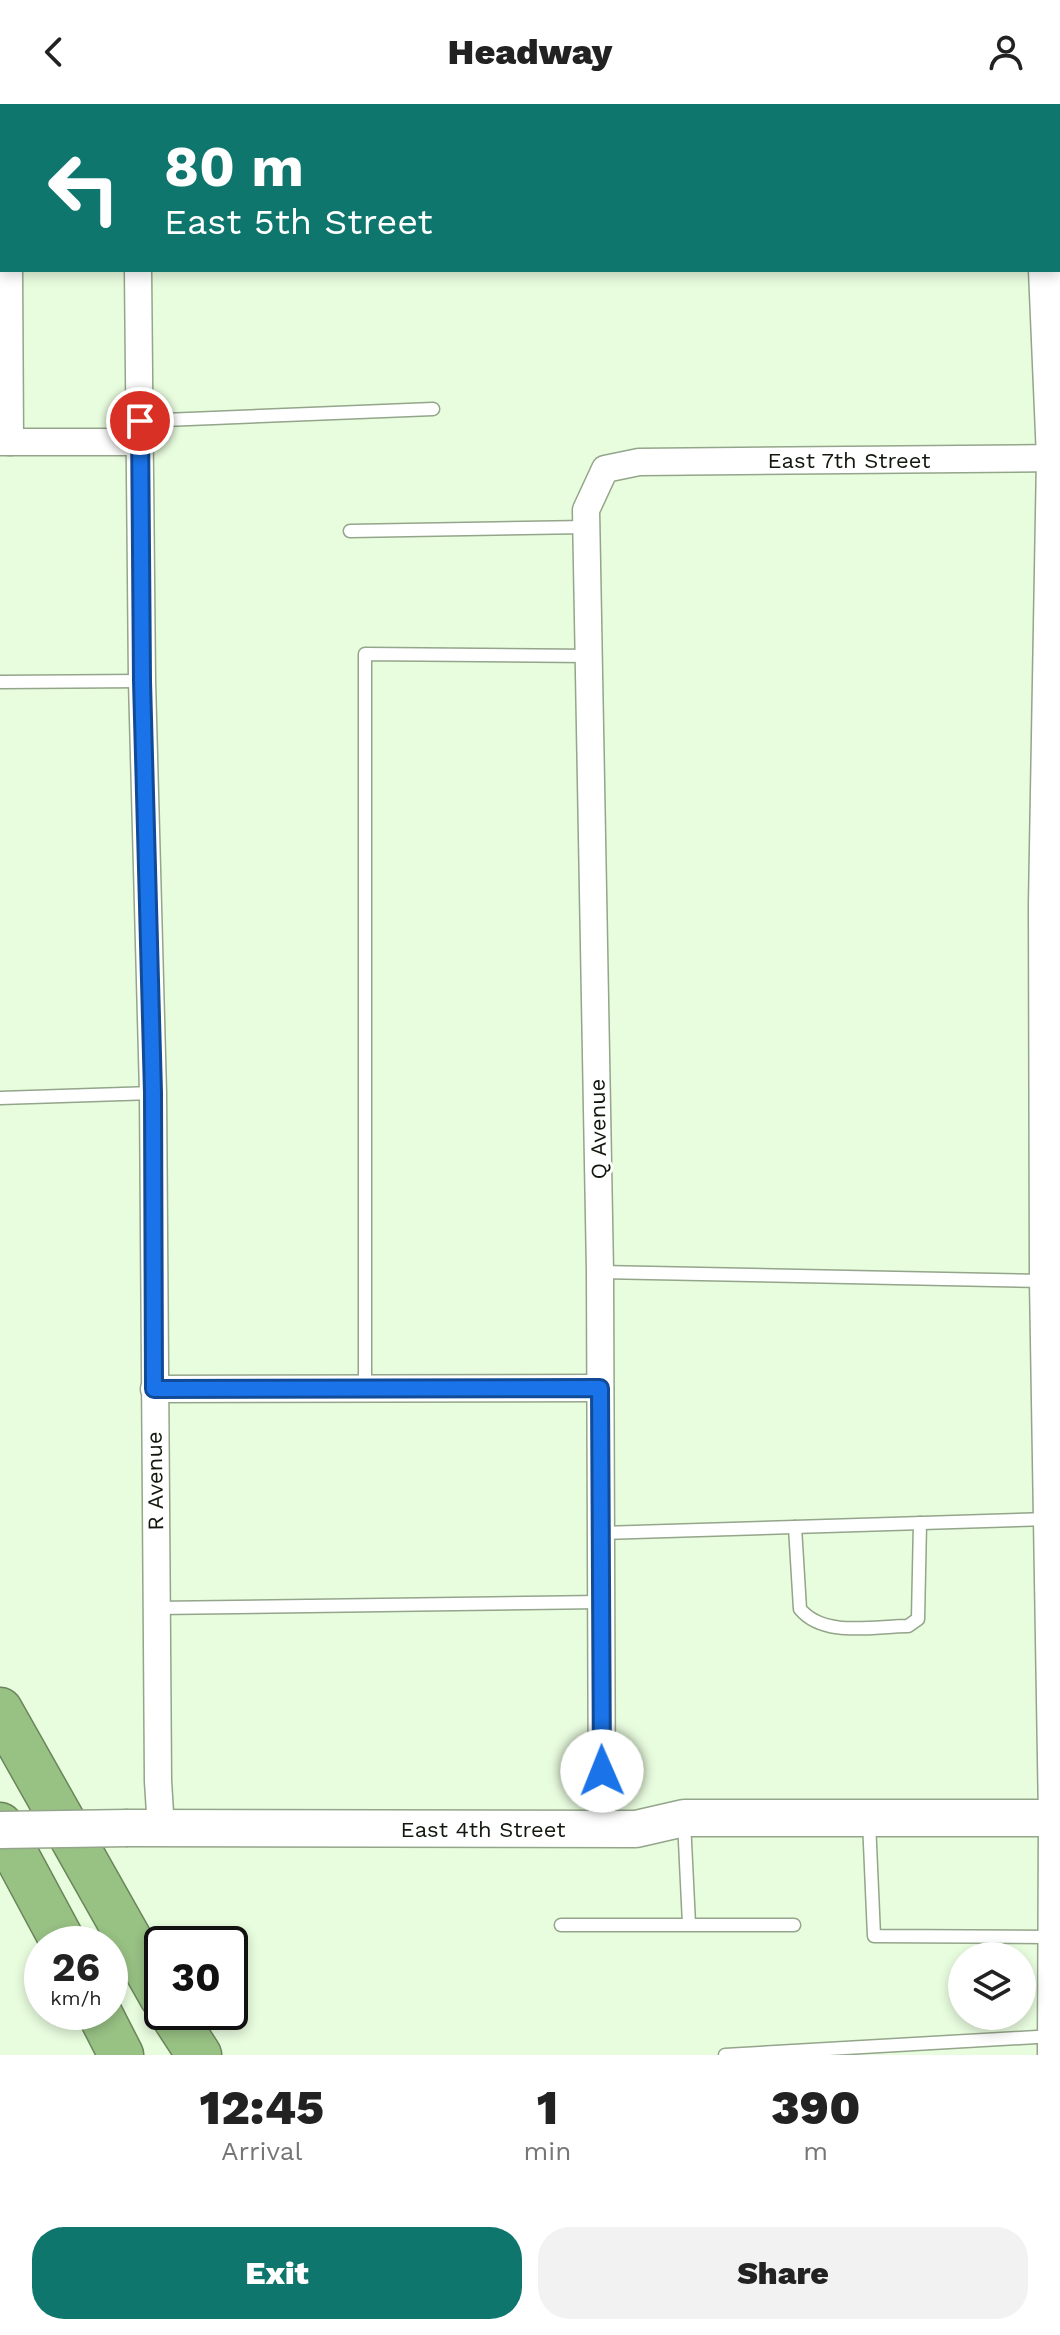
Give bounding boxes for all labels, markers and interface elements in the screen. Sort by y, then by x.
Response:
icon: back [32,30,76,74]
icon: person [984,30,1028,74]
text: Headway [448,31,612,73]
text: 80 m [164,134,304,200]
icon: left [32,136,136,240]
text: East 5th Street [164,201,433,243]
pin [106,387,174,455]
icon: arrive [118,399,162,443]
street label: East 7th Street [768,448,930,473]
street label: Q Avenue [585,1078,611,1180]
street label: R Avenue [142,1431,168,1531]
position arrow [560,1729,644,1813]
street label: East 4th Street [401,1817,565,1842]
speed limit sign: 30 [144,1926,248,2030]
map controls [948,1942,1036,2030]
button: layers [948,1942,1036,2030]
text: 26 [52,1944,100,1991]
text: km/h [50,1986,102,2010]
text: 12:45 [200,2079,324,2136]
text: 1 [537,2079,558,2136]
text: 390 [771,2079,860,2136]
text: Arrival [221,2136,302,2166]
text: min [524,2136,571,2166]
text: m [803,2136,828,2166]
button: Exit [32,2227,522,2319]
button: Share [538,2227,1028,2319]

